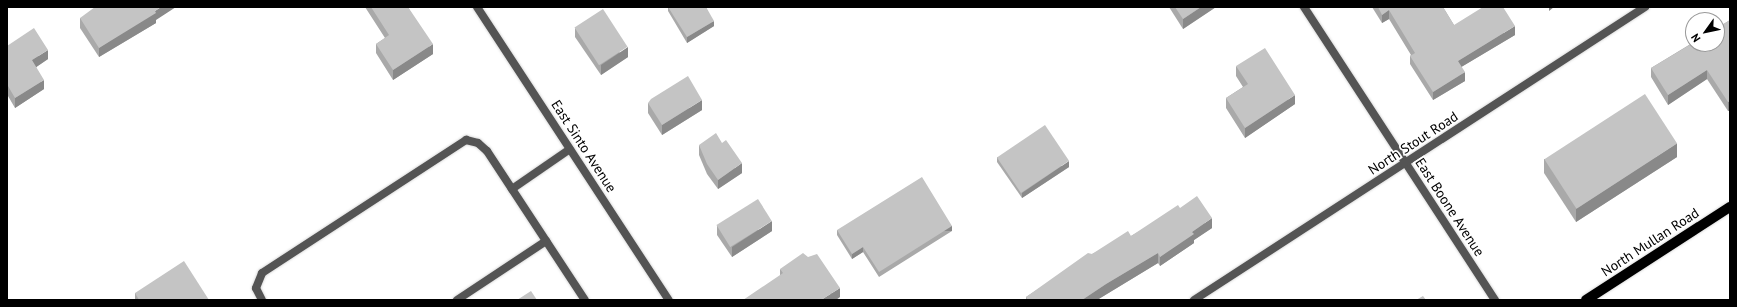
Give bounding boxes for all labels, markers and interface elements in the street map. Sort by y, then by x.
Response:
north arrow [1685,12,1725,52]
text: N [1688,31,1704,45]
street label: East Sinto Avenue [548,96,620,196]
street label: North Stout Road [1365,108,1461,178]
street label: East Boone Avenue [1412,155,1488,259]
street label: North Mullan Road [1598,204,1702,280]

